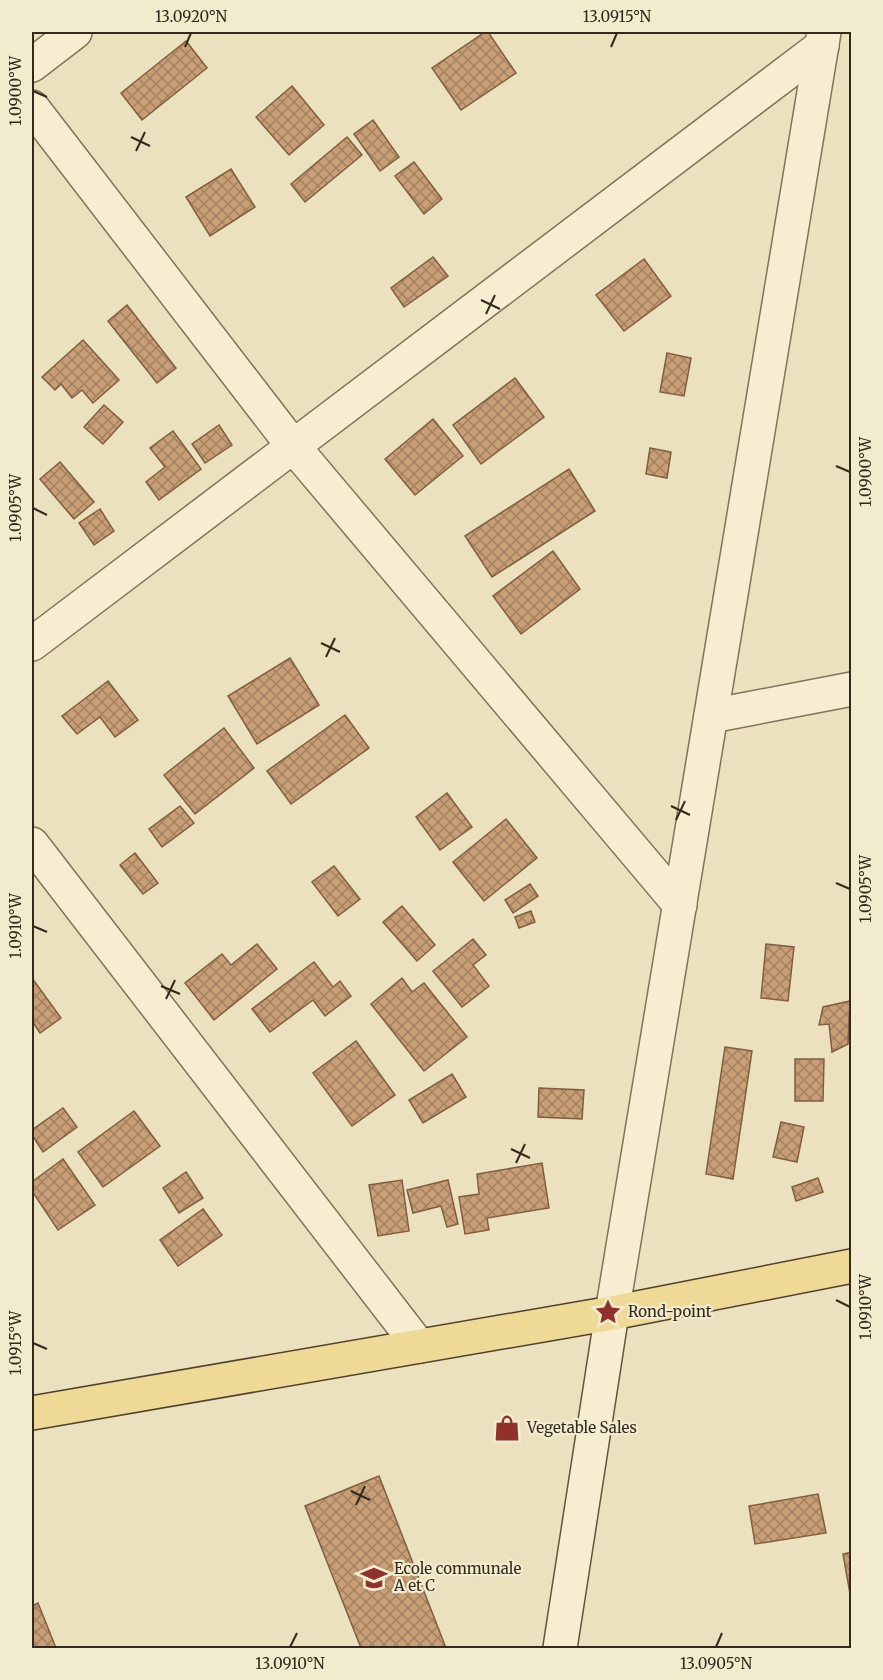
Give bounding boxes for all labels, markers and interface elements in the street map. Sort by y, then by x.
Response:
text: 13.0920°N [155,7,227,26]
text: 13.0915°N [583,7,652,26]
text: 1.0900°W [6,55,25,126]
text: 1.0900°W [856,436,875,507]
text: 1.0905°W [6,473,25,542]
text: 1.0905°W [856,854,875,923]
text: 1.0910°W [6,892,25,959]
text: 1.0910°W [856,1273,875,1340]
place icon: Rond-point [593,1297,623,1327]
place label: Rond-point [628,1302,712,1321]
text: 1.0915°W [6,1310,25,1375]
shop icon: Vegetable Sales [492,1413,522,1443]
place label: Vegetable Sales [526,1418,637,1437]
place label: Ecole communale A et C [393,1559,521,1595]
school or university icon: Ecole communale A et C [359,1563,389,1593]
text: 13.0910°N [255,1654,325,1673]
text: 13.0905°N [680,1654,752,1673]

